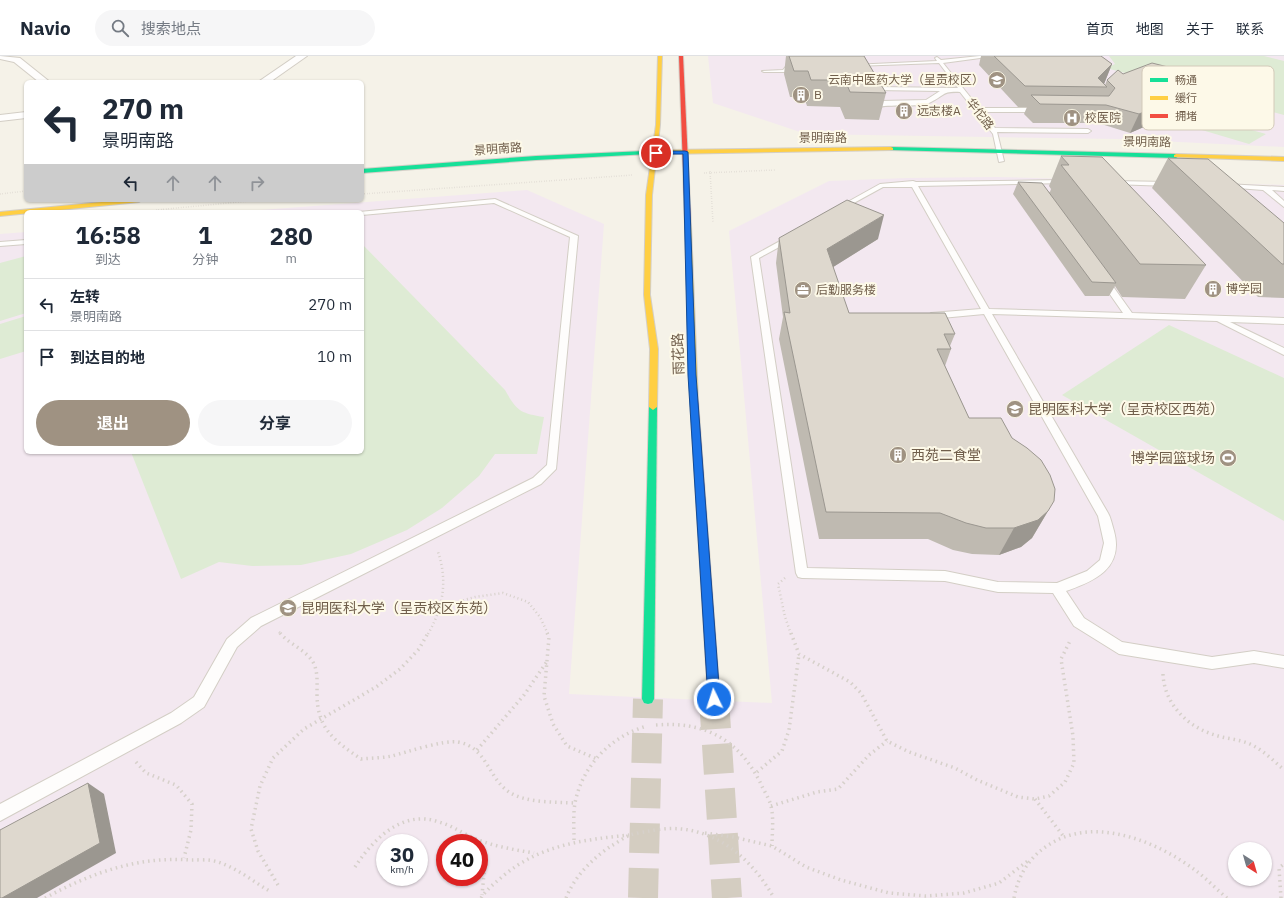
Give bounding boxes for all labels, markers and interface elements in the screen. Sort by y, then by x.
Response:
search box [95,10,375,46]
text: Navio [20,16,71,40]
icon: search [109,17,131,39]
text: 搜索地点 [141,19,201,38]
text: 首页 [1086,20,1114,38]
text: 地图 [1136,20,1164,38]
text: 关于 [1186,20,1214,38]
text: 联系 [1236,20,1264,38]
legend [1142,66,1274,130]
school or university icon: 云南中医药大学（呈贡校区） [987,70,1007,90]
place label: 云南中医药大学（呈贡校区） [828,72,984,87]
text: 畅通 [1175,73,1197,87]
building icon: B [791,85,811,105]
place label: B [814,87,822,102]
text: 270 m [102,90,184,127]
text: 缓行 [1175,91,1197,105]
street label: 华佗路 [963,95,997,132]
icon: left [36,96,88,148]
building icon: 远志楼A [894,101,914,121]
place label: 远志楼A [917,103,961,118]
hospital icon: 校医院 [1062,108,1082,128]
text: 拥堵 [1175,109,1197,123]
place label: 校医院 [1085,110,1121,125]
text: 景明南路 [102,129,174,152]
street label: 景明南路 [799,130,847,145]
street label: 景明南路 [1123,134,1171,149]
pin [639,136,673,170]
street label: 景明南路 [473,139,522,158]
icon: arrive [645,142,667,164]
icon: left [120,172,142,194]
icon: ahead [162,172,184,194]
icon: ahead [204,172,226,194]
icon: right [246,172,268,194]
text: 16:58 [75,219,141,251]
text: 1 [198,219,212,251]
text: 280 [269,220,313,252]
text: m [285,250,297,267]
text: 到达 [95,251,121,268]
text: 分钟 [192,251,218,268]
building icon: 博学园 [1203,279,1223,299]
office icon: 后勤服务楼 [793,280,813,300]
place label: 博学园 [1226,281,1262,296]
place label: 后勤服务楼 [816,282,876,297]
text: 左转 [70,287,100,306]
icon: left [36,294,58,316]
text: 270 m [308,295,352,314]
text: 景明南路 [70,308,122,325]
street label: 雨花路 [668,333,688,375]
icon: arrive [36,346,58,368]
text: 10 m [317,347,352,366]
text: 到达目的地 [70,348,145,367]
school or university icon: 昆明医科大学（呈贡校区西苑） [1005,399,1025,419]
button: 退出 [36,400,190,446]
button: 分享 [198,400,352,446]
place label: 昆明医科大学（呈贡校区西苑） [1028,400,1224,418]
building icon: 西苑二食堂 [888,445,908,465]
place label: 西苑二食堂 [911,446,981,464]
sports icon: 博学园篮球场 [1218,448,1238,468]
place label: 博学园篮球场 [1131,449,1215,467]
school or university icon: 昆明医科大学（呈贡校区东苑） [278,598,298,618]
place label: 昆明医科大学（呈贡校区东苑） [301,599,497,617]
position arrow [693,678,735,720]
speed limit sign: 40 [436,834,488,886]
text: 30 [390,841,414,868]
north arrow [1228,842,1272,886]
map controls [1228,842,1272,886]
text: km/h [390,863,414,876]

